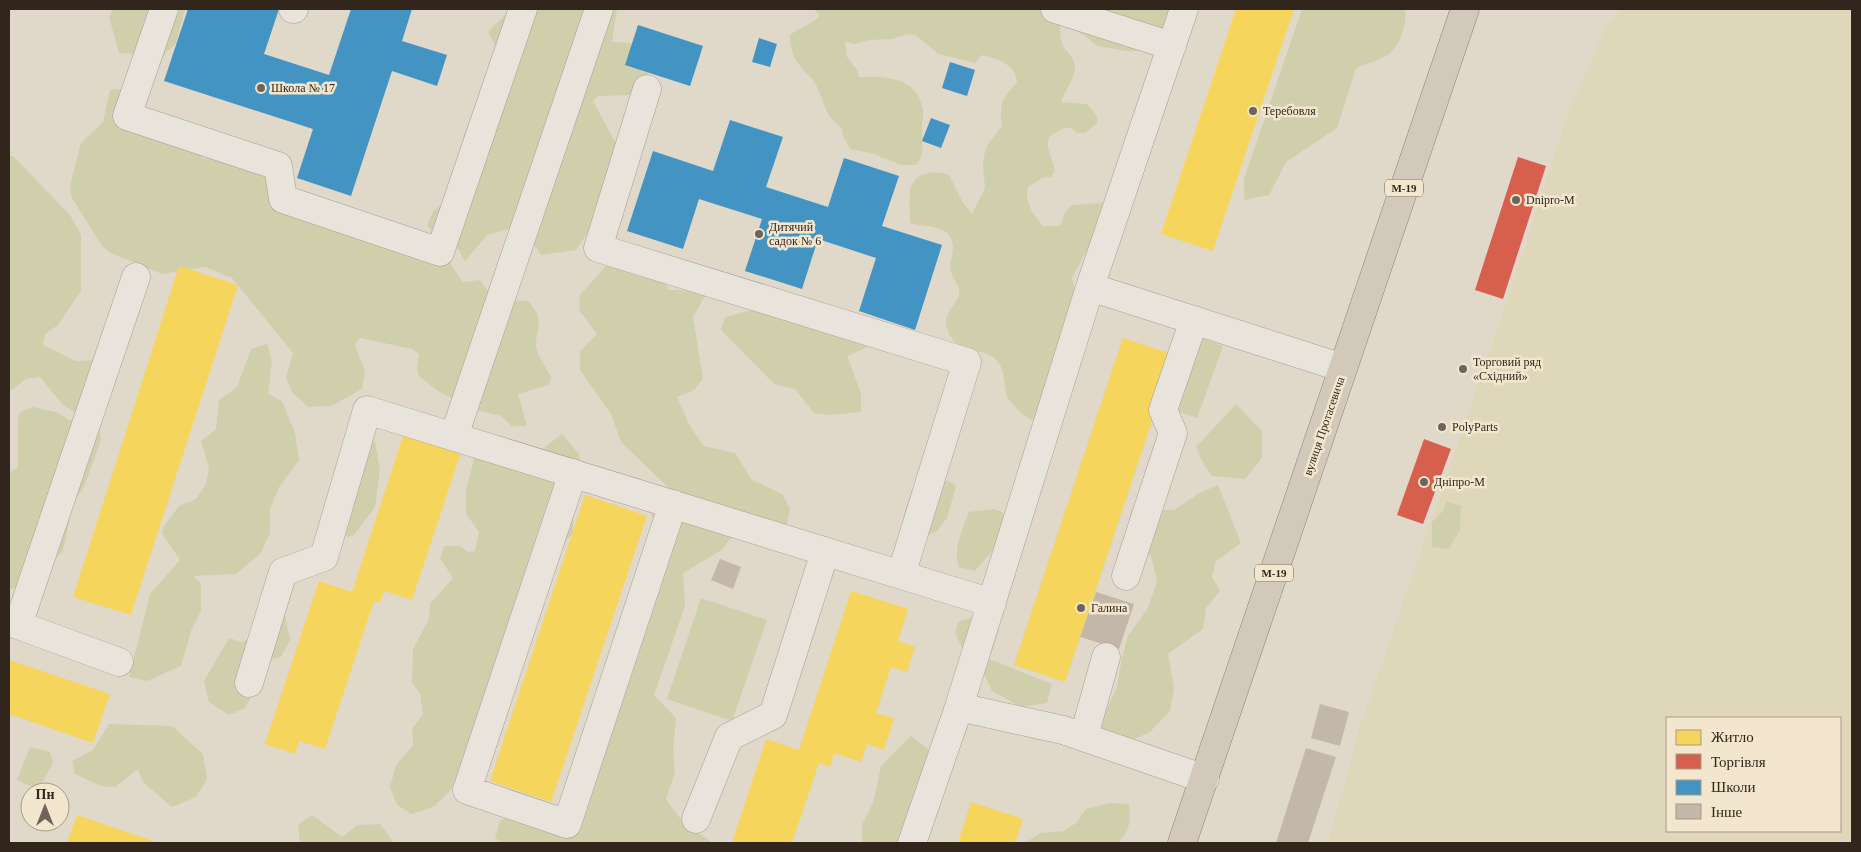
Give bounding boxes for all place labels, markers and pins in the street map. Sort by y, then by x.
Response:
place label: Школа № 17 [271,81,335,95]
marker: Школа № 17 [255,82,267,94]
place label: Теребовля [1263,104,1316,118]
marker: Теребовля [1247,105,1259,117]
place label: Dnipro-M [1526,193,1575,207]
marker: Dnipro-M [1510,194,1522,206]
place label: Дитячий садок № 6 [769,220,821,248]
marker: Дитячий садок № 6 [753,228,765,240]
place label: Торговий ряд «Східний» [1473,355,1541,383]
marker: Торговий ряд «Східний» [1457,363,1469,375]
place label: PolyParts [1452,420,1498,434]
marker: PolyParts [1436,421,1448,433]
place label: Дніпро-М [1434,475,1485,489]
marker: Дніпро-М [1418,476,1430,488]
place label: Галина [1091,601,1128,615]
marker: Галина [1075,602,1087,614]

